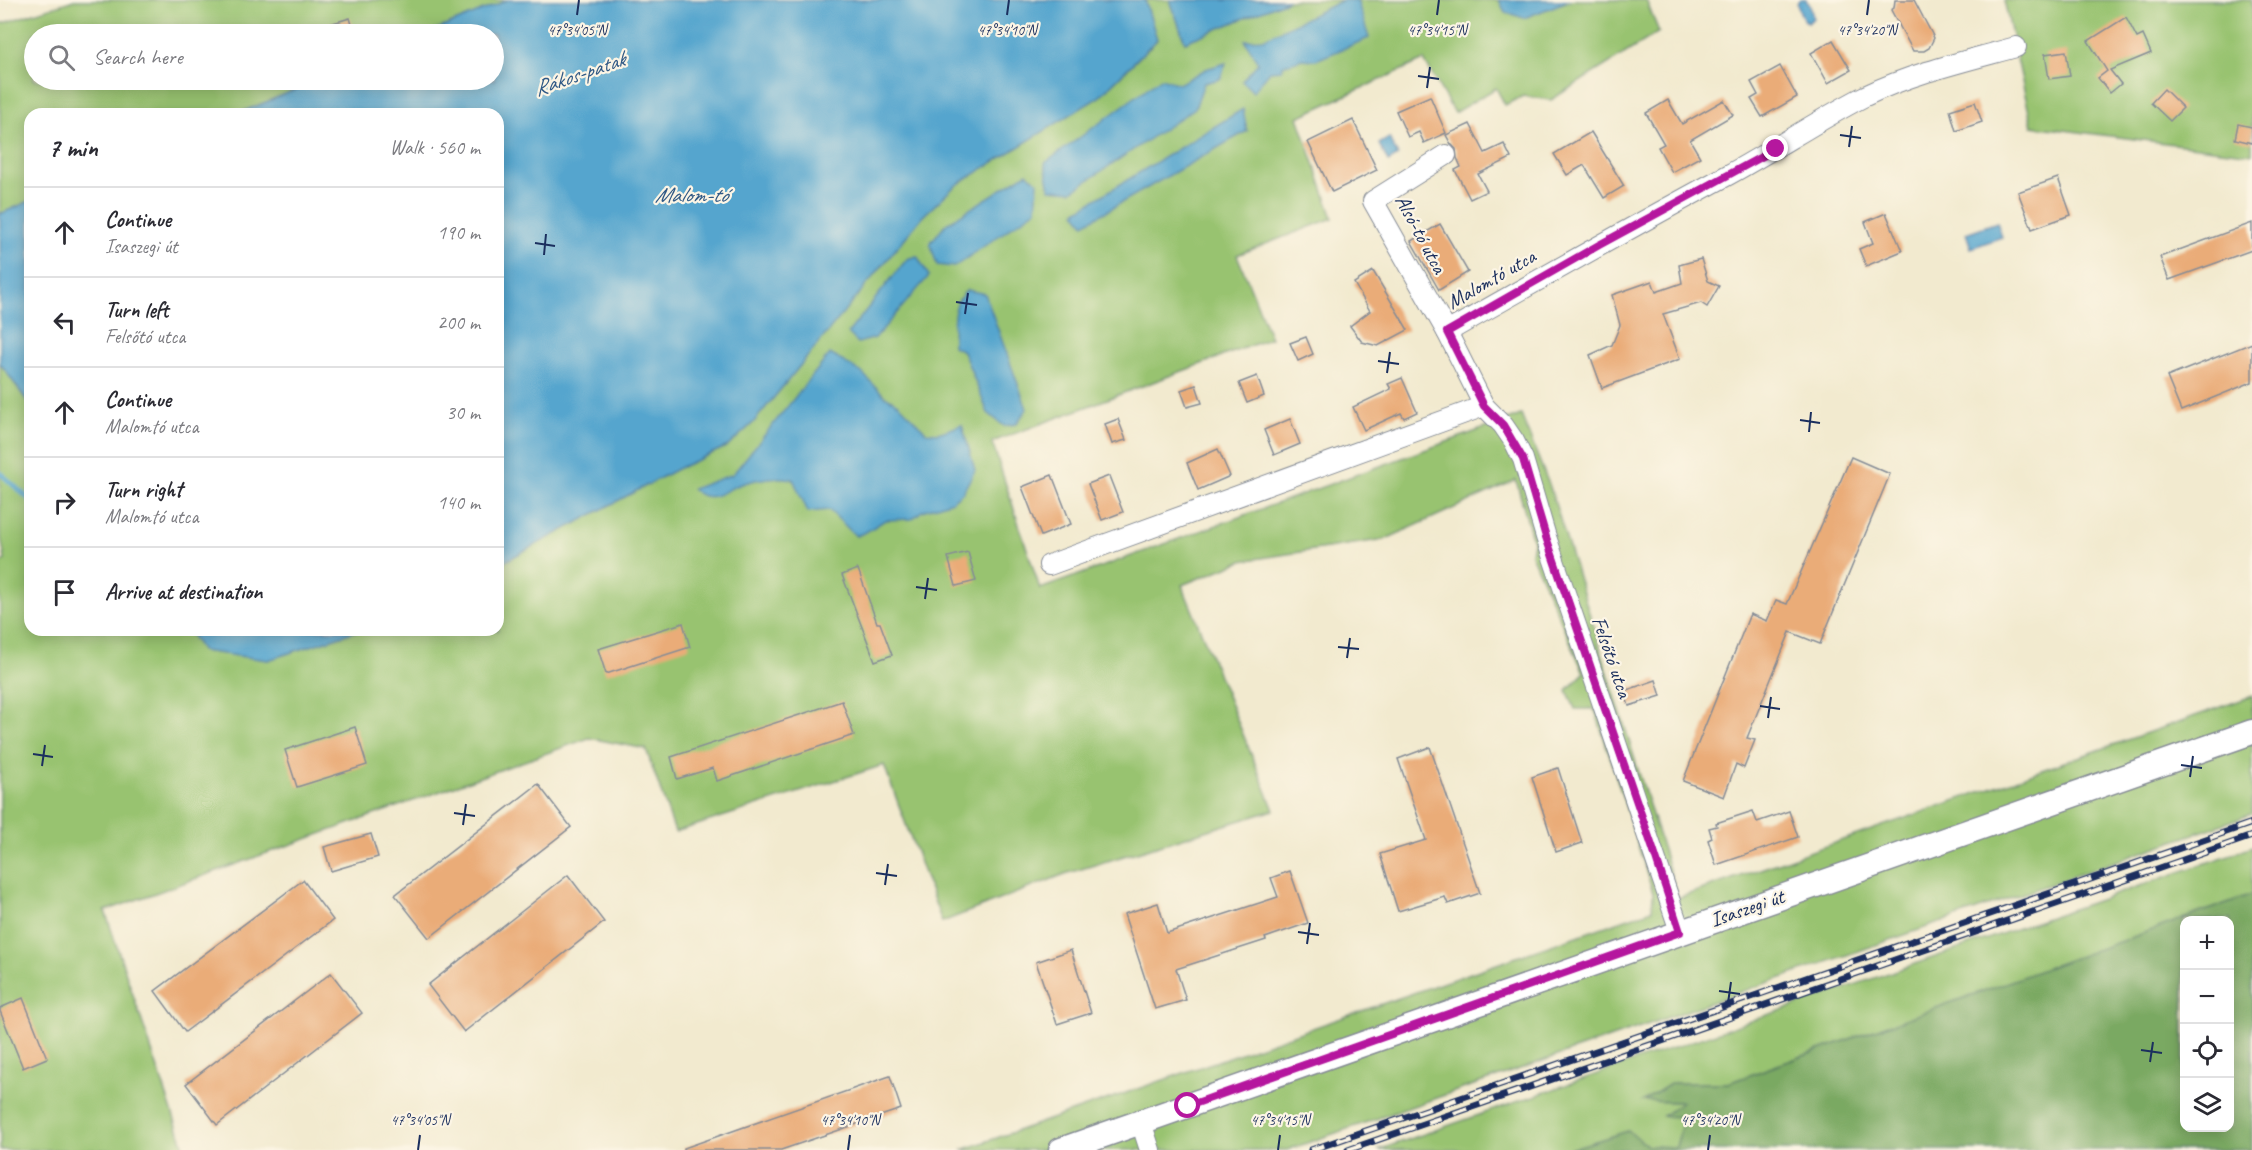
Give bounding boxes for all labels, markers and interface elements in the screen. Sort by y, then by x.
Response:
text: 47°34'05"N [547,21,610,40]
text: 47°34'10"N [977,21,1040,40]
text: 47°34'15"N [1407,21,1470,40]
text: 47°34'20"N [1837,21,1900,40]
search box [24,24,504,90]
icon: search [45,41,78,74]
text: Search here [93,43,183,71]
water label: Rákos-patak [530,44,632,103]
text: 7 min [48,131,98,164]
text: Walk · 560 m [390,135,480,160]
route end [1762,135,1788,161]
water label: Malom-tó [655,181,734,209]
street label: Alsó-tó utca [1389,190,1453,279]
text: Continue [105,206,171,234]
icon: ahead [48,216,81,249]
text: 190 m [437,220,480,245]
text: Isaszegi út [105,234,178,259]
street label: Malomtó utca [1442,242,1541,315]
text: Turn left [105,296,169,324]
icon: left [48,306,81,339]
text: 200 m [437,310,480,335]
text: Felsőtó utca [105,324,185,349]
text: Continue [105,386,171,414]
icon: ahead [48,396,81,429]
text: 30 m [446,400,480,425]
text: Malomtó utca [105,414,198,439]
text: Turn right [105,476,182,504]
icon: right [48,486,81,519]
text: 140 m [437,490,480,515]
text: Malomtó utca [105,504,198,529]
icon: arrive [48,576,81,609]
text: Arrive at destination [105,578,262,606]
street label: Felsőtó utca [1586,613,1639,703]
street label: Isaszegi út [1707,883,1789,933]
map controls [2180,916,2234,1132]
button: + [2180,916,2234,970]
button: − [2180,970,2234,1024]
button: locate [2180,1024,2234,1078]
button: layers [2180,1078,2234,1132]
route start [1174,1092,1200,1118]
text: 47°34'05"N [390,1111,453,1130]
text: 47°34'10"N [820,1111,883,1130]
text: 47°34'15"N [1250,1111,1313,1130]
text: 47°34'20"N [1680,1111,1743,1130]

